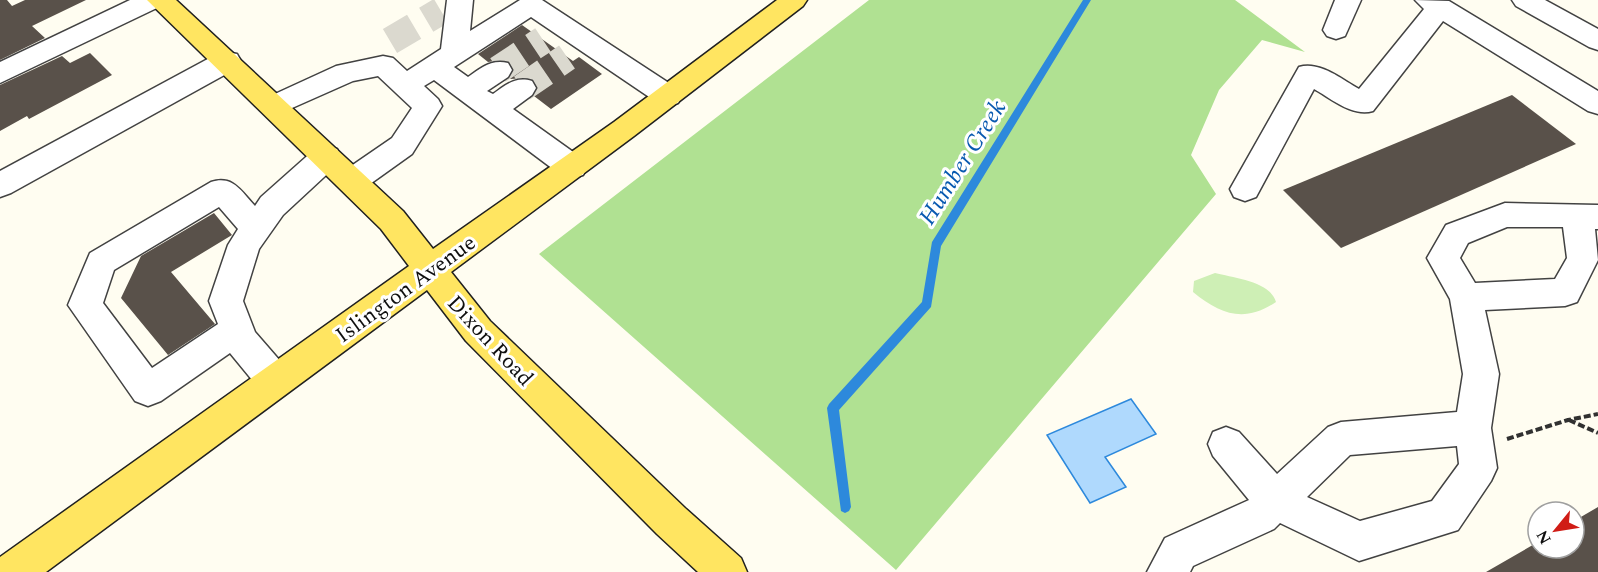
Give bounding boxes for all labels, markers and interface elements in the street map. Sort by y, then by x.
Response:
water label: Humber Creek [910,93,1016,232]
street label: Islington Avenue [329,227,483,352]
street label: Dixon Road [439,288,541,394]
north arrow [1526,500,1586,560]
text: N [1530,525,1558,549]

